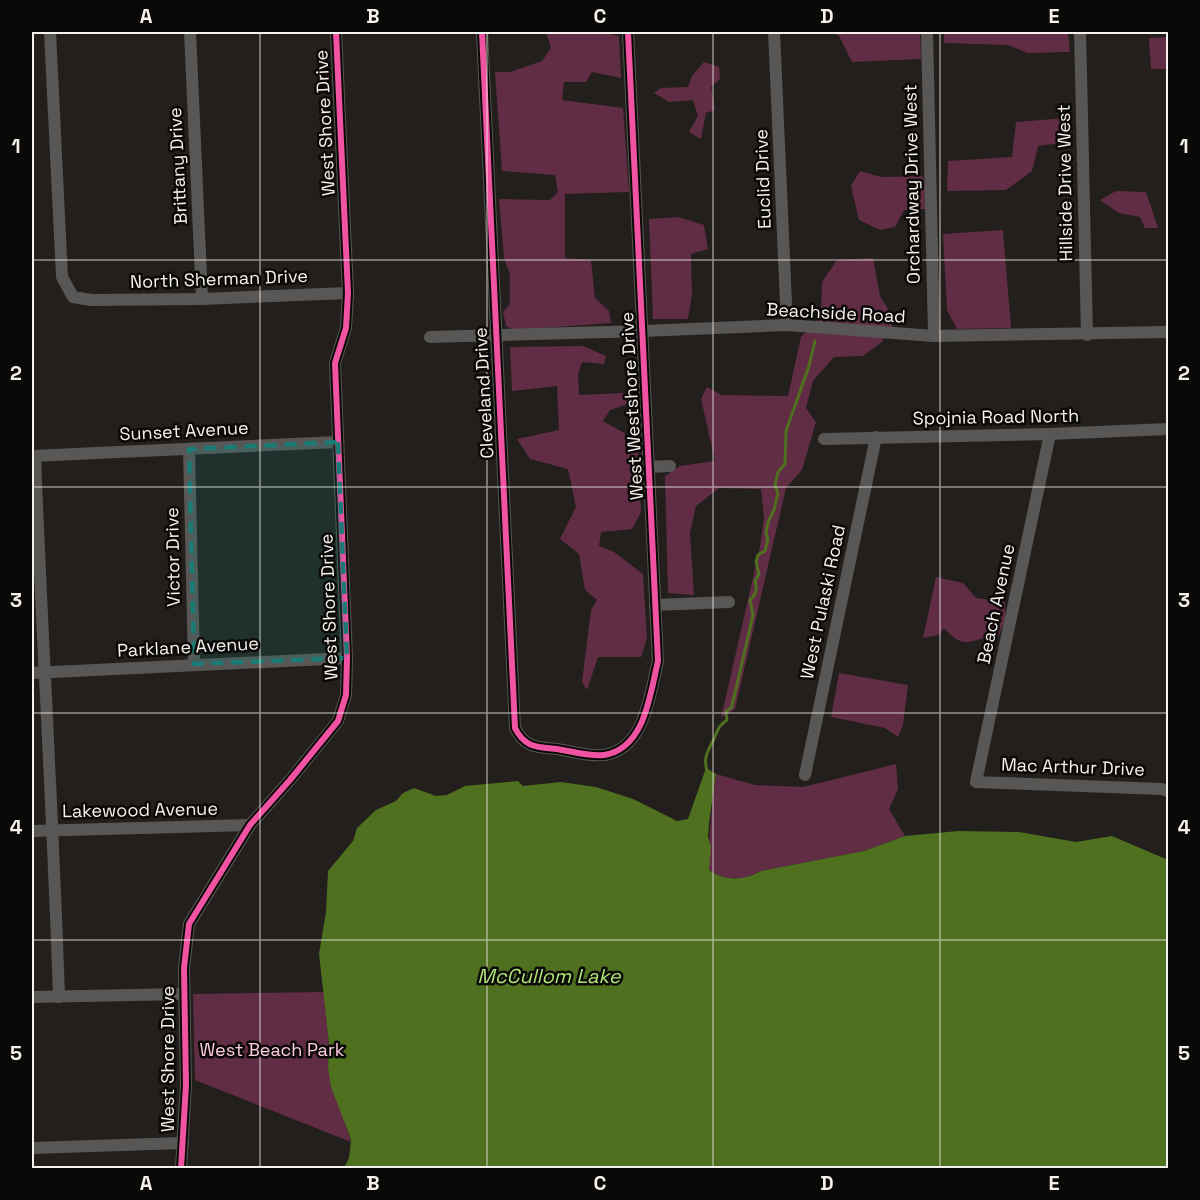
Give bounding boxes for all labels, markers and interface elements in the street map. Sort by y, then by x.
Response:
text: A [140,3,153,29]
text: B [366,3,380,29]
text: C [594,3,607,29]
text: D [820,3,834,29]
text: E [1048,3,1060,29]
street label: West Shore Drive [309,49,340,197]
street label: Orchardway Drive West [898,84,925,284]
street label: Hillside Drive West [1052,104,1077,262]
street label: Brittany Drive [163,107,192,225]
street label: Euclid Drive [749,129,776,229]
text: 1 [11,133,21,159]
text: 1 [1179,133,1189,159]
street label: North Sherman Drive [130,264,308,293]
street label: Beachside Road [766,297,906,328]
street label: West Westshore Drive [615,311,648,501]
street label: Cleveland Drive [469,327,498,459]
text: 2 [10,360,22,386]
text: 2 [1178,360,1190,386]
street label: Spojnia Road North [912,404,1079,429]
street label: Sunset Avenue [119,416,249,445]
street label: Victor Drive [160,507,185,607]
street label: West Pulaski Road [795,523,850,681]
street label: West Shore Drive [314,533,343,681]
street label: Beach Avenue [972,542,1019,666]
text: 3 [10,587,22,613]
text: 3 [1178,587,1190,613]
street label: Parklane Avenue [117,631,259,662]
street label: Mac Arthur Drive [1001,753,1145,781]
street label: Lakewood Avenue [62,797,218,822]
text: 4 [10,814,23,840]
text: 4 [1178,814,1191,840]
water label: McCullom Lake [477,963,622,989]
street label: West Shore Drive [156,986,179,1132]
park label: West Beach Park [200,1038,345,1061]
text: 5 [10,1040,22,1066]
text: 5 [1178,1040,1190,1066]
text: A [140,1170,153,1196]
text: B [366,1170,380,1196]
text: C [594,1170,607,1196]
text: D [820,1170,834,1196]
text: E [1048,1170,1060,1196]

